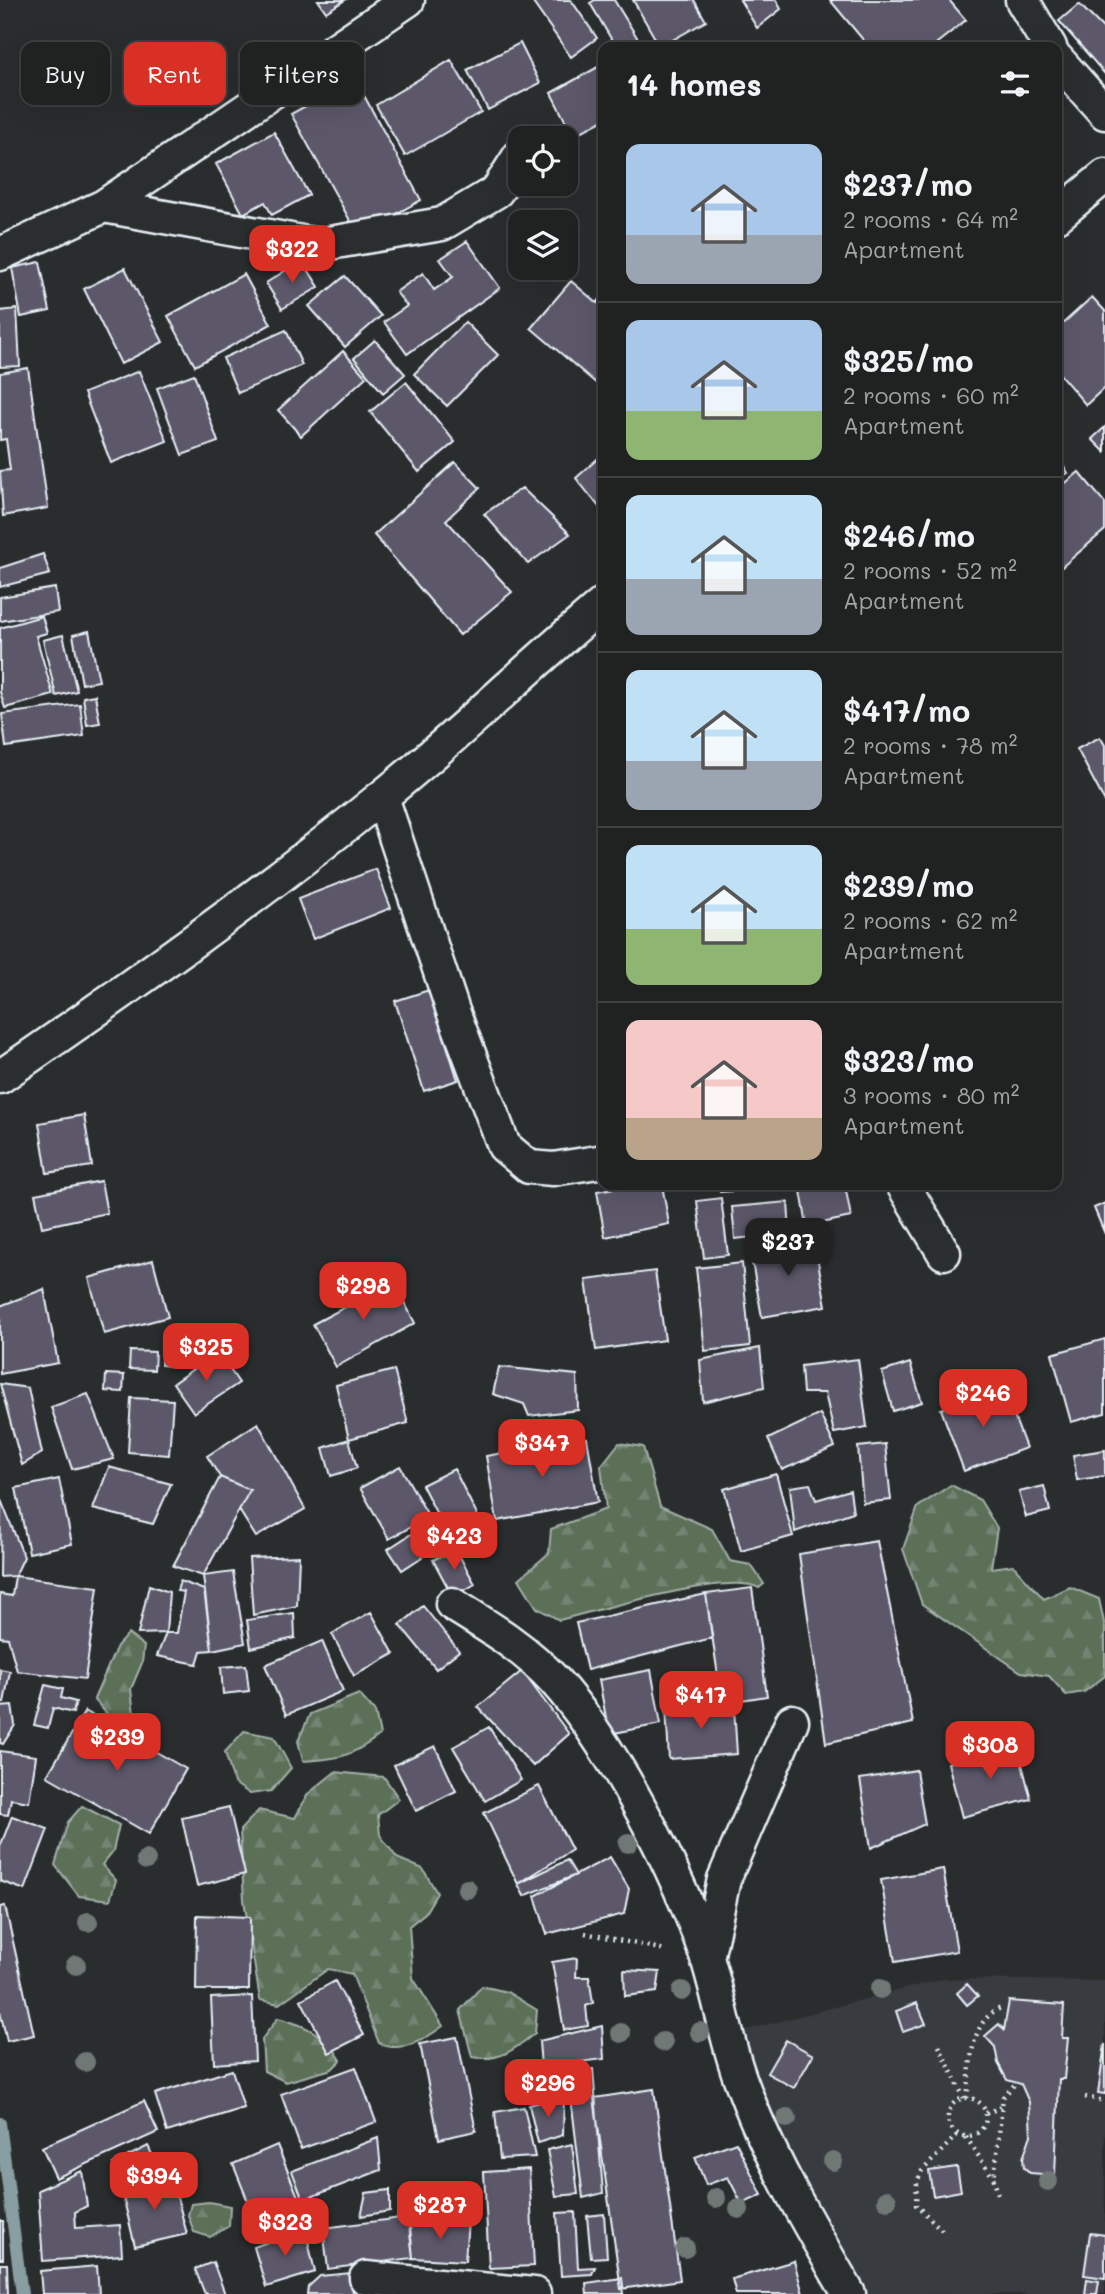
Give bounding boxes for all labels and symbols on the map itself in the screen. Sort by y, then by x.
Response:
pin: $322 [251,226,333,285]
pin: $237 [747,1218,829,1278]
pin: $298 [322,1262,404,1322]
pin: $325 [165,1324,247,1383]
pin: $246 [942,1370,1024,1429]
pin: $347 [501,1420,583,1479]
pin: $423 [413,1512,495,1572]
pin: $417 [660,1672,742,1731]
pin: $239 [76,1714,158,1773]
pin: $308 [949,1722,1031,1781]
pin: $296 [507,2060,589,2119]
pin: $394 [113,2152,195,2212]
pin: $287 [399,2182,481,2241]
pin: $323 [244,2198,326,2258]

